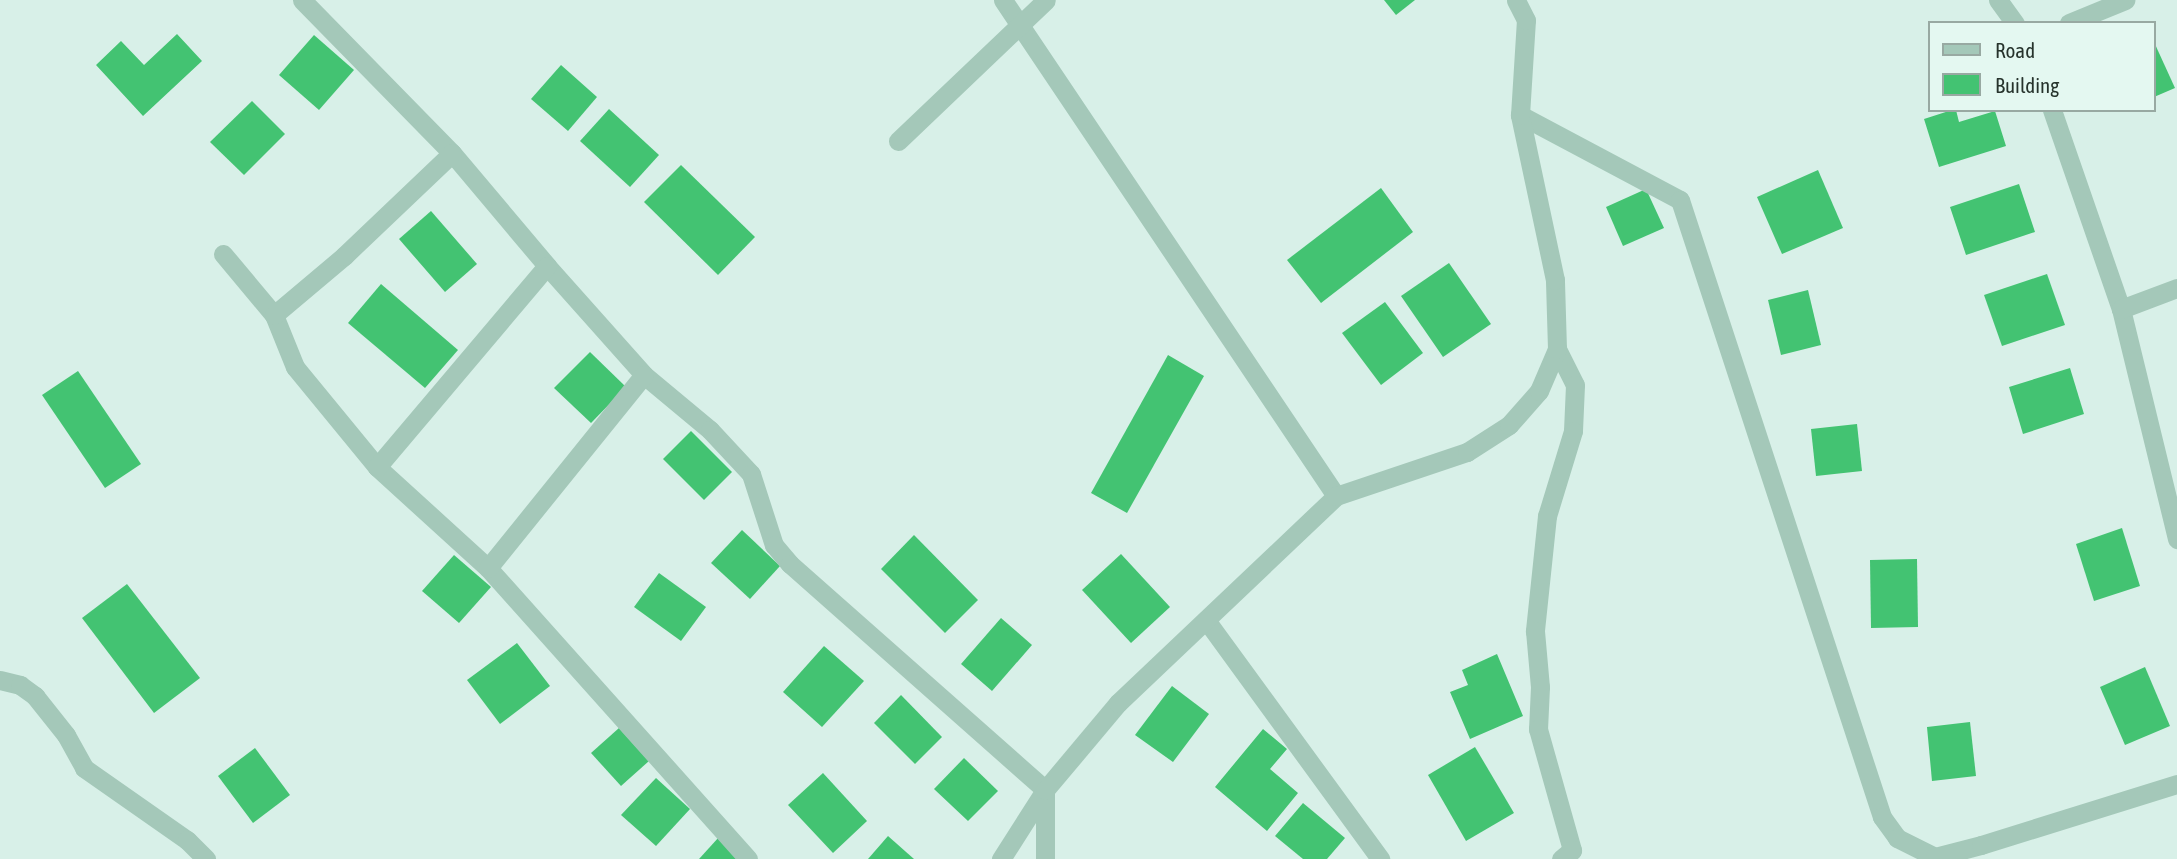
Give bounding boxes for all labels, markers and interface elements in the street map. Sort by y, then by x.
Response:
legend [1928,21,2156,112]
text: Road [1995,38,2035,62]
text: Building [1995,73,2059,97]

